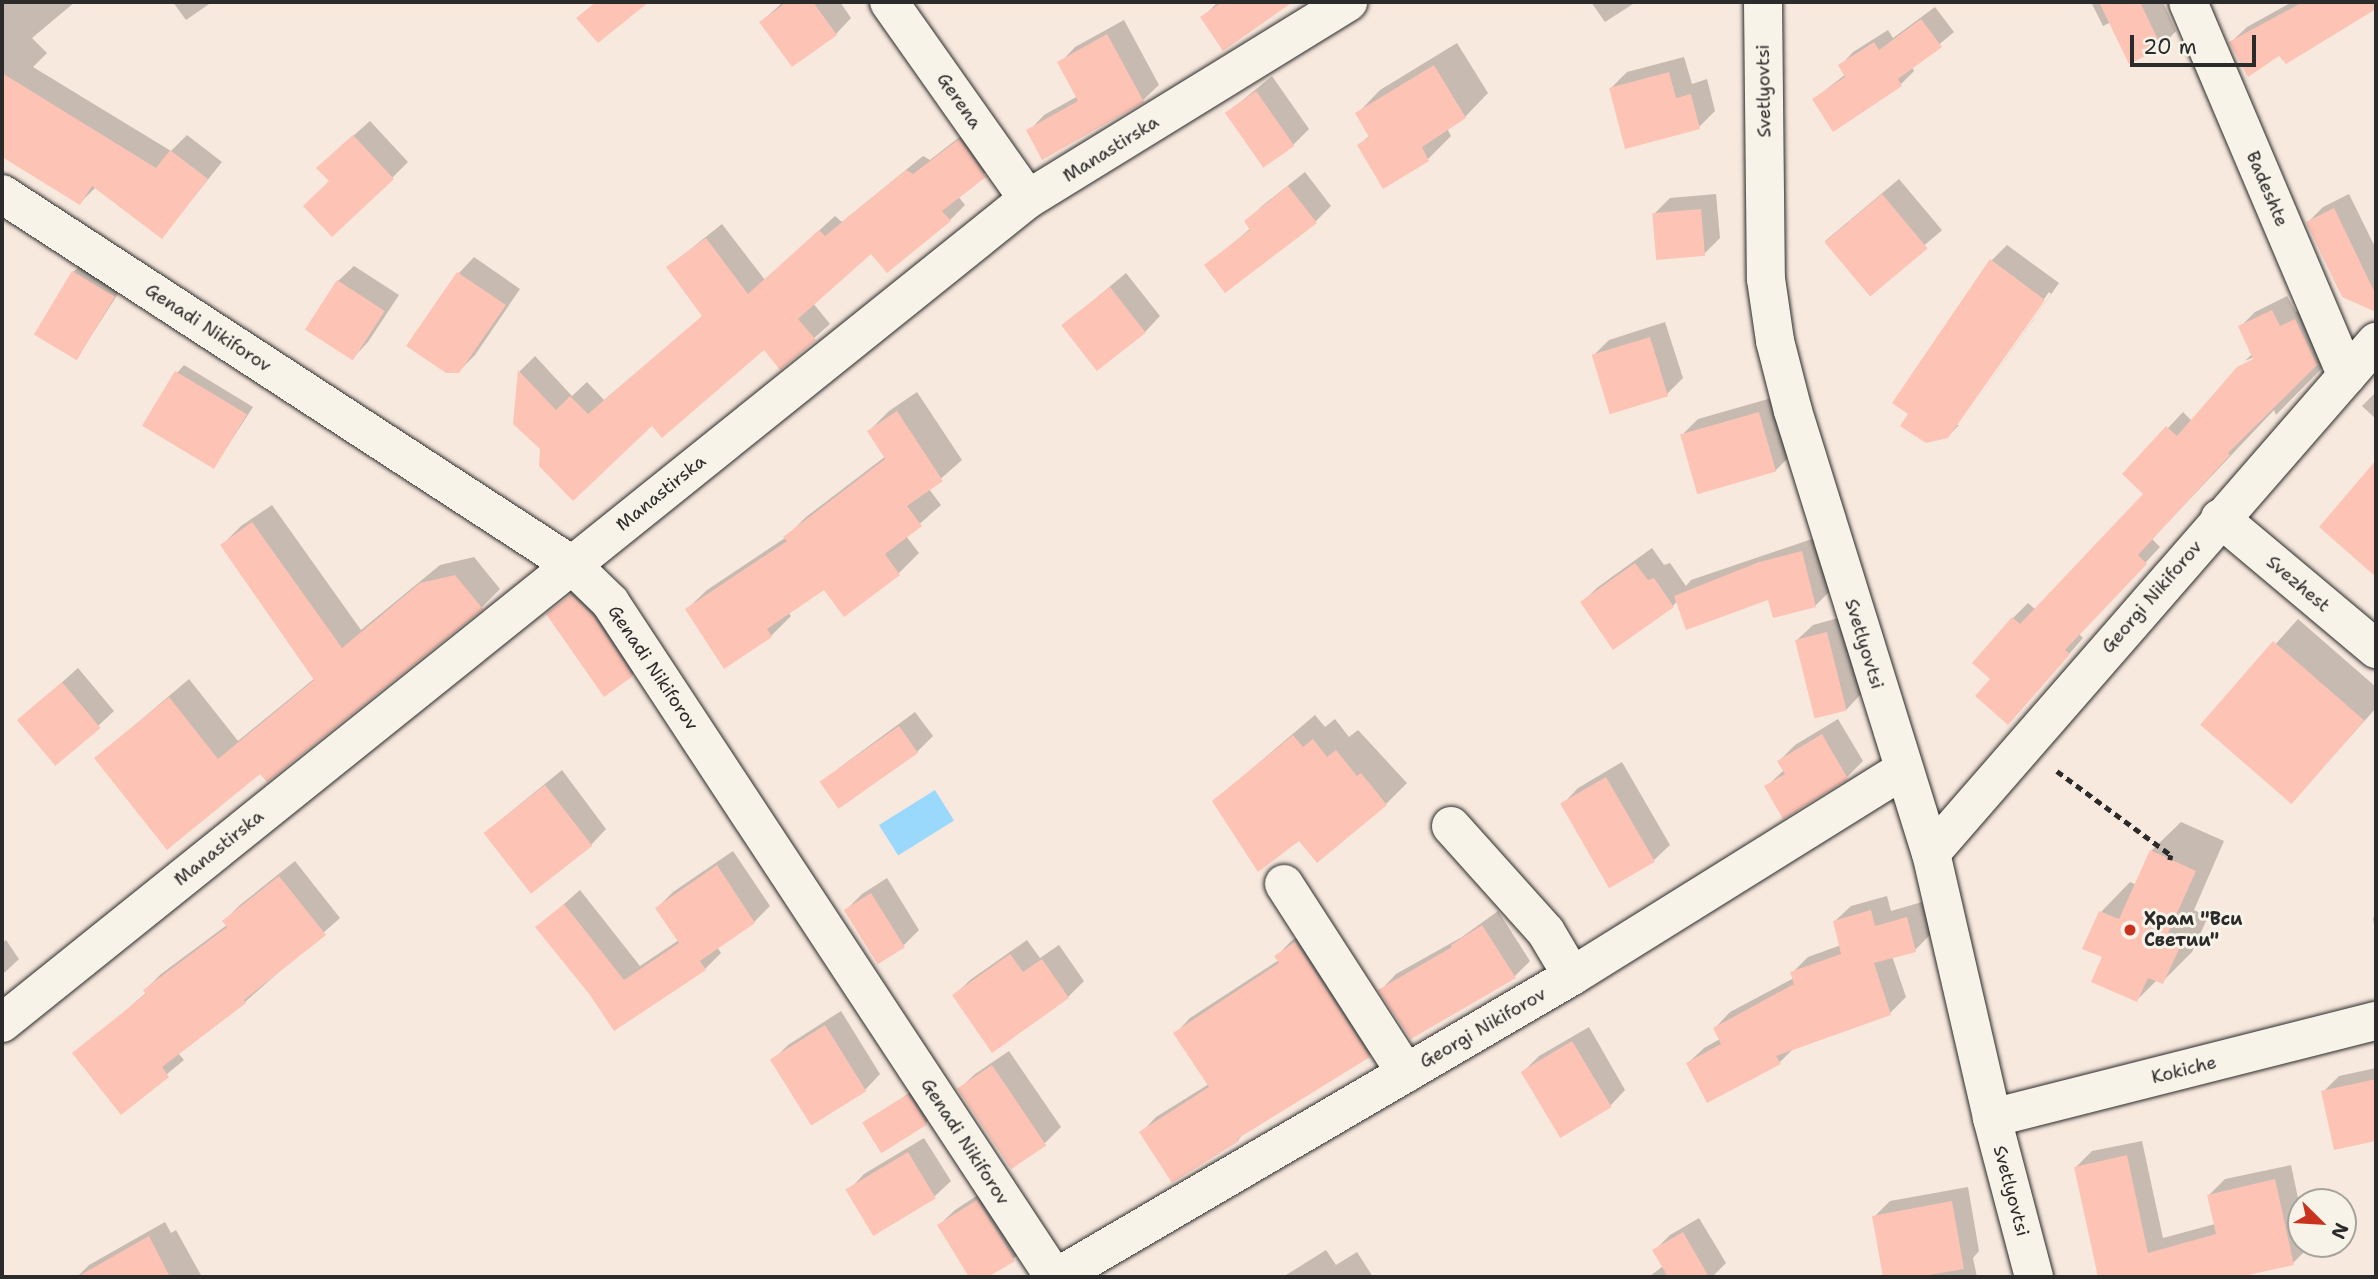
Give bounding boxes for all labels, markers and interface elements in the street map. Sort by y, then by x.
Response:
scale bar [2133,21,2259,65]
text: 20 m [2143,33,2197,61]
street label: Svetlyovtsi [1752,44,1776,138]
street label: Gerena [932,69,986,133]
street label: Manastirska [1059,111,1163,187]
street label: Badeshte [2241,148,2293,230]
street label: Genadi Nikiforov [141,279,275,377]
street label: Manastirska [612,450,710,536]
street label: Georgi Nikiforov [2097,536,2207,658]
street label: Svezhest [2262,551,2334,617]
street label: Svetlyovtsi [1840,596,1888,692]
street label: Genadi Nikiforov [603,601,703,735]
street label: Manastirska [170,805,268,891]
place label: Храм "Вси Светии" [2144,909,2243,951]
marker: Храм "Вси Светии" [2122,922,2138,938]
street label: Georgi Nikiforov [1416,983,1550,1073]
street label: Kokiche [2149,1052,2219,1088]
street label: Genadi Nikiforov [916,1075,1014,1209]
street label: Svetlyovtsi [1989,1143,2033,1239]
north arrow [2287,1188,2357,1258]
text: N [2325,1219,2354,1243]

